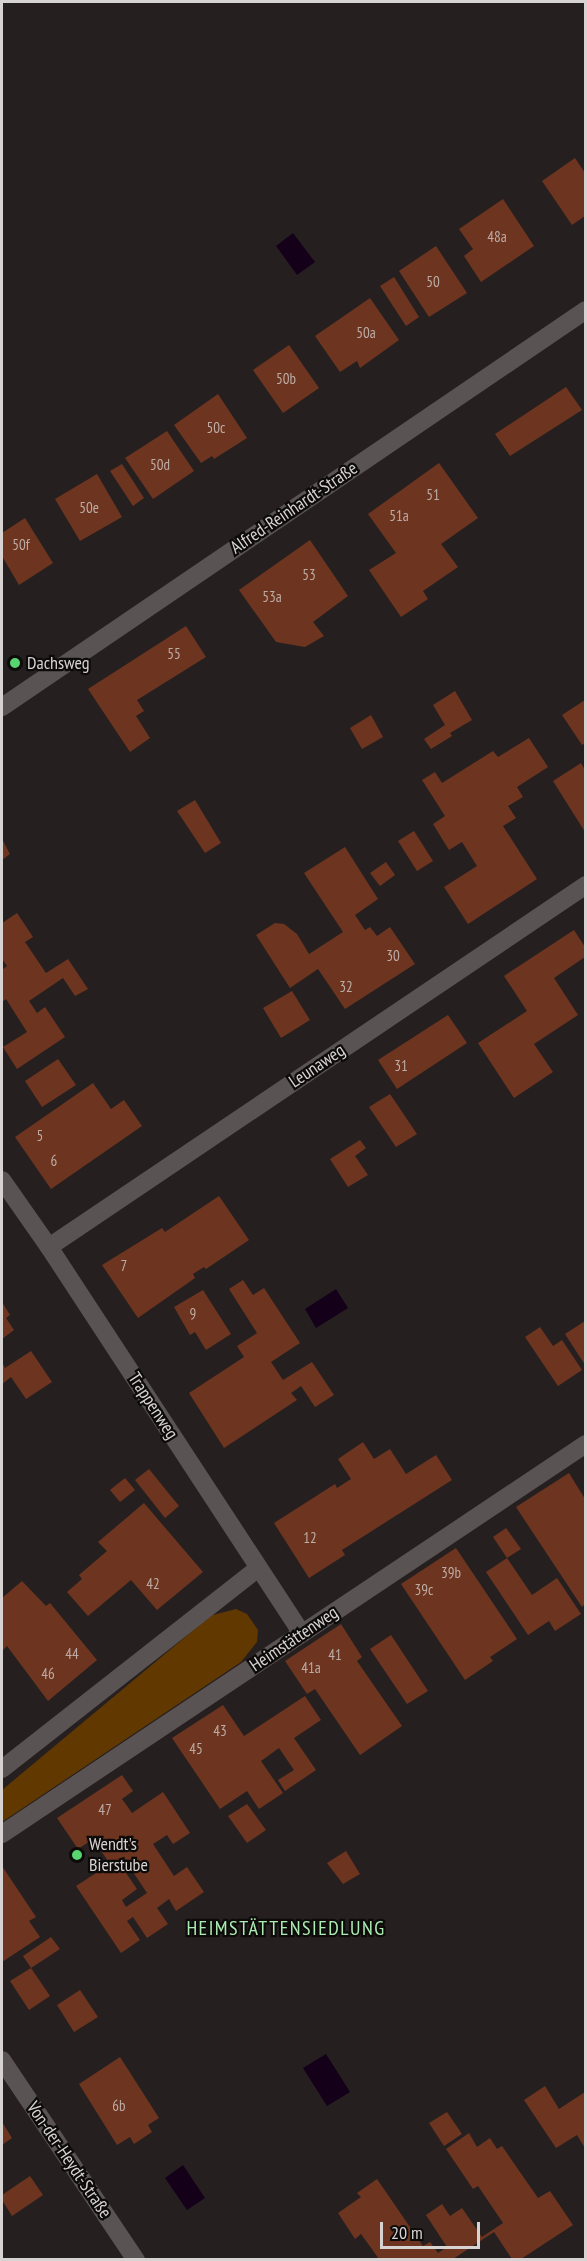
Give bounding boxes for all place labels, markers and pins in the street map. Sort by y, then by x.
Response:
place label: Dachsweg [27,652,90,674]
marker: Dachsweg [8,656,22,670]
place label: Wendt's Bierstube [89,1834,148,1876]
marker: Wendt's Bierstube [70,1848,84,1862]

